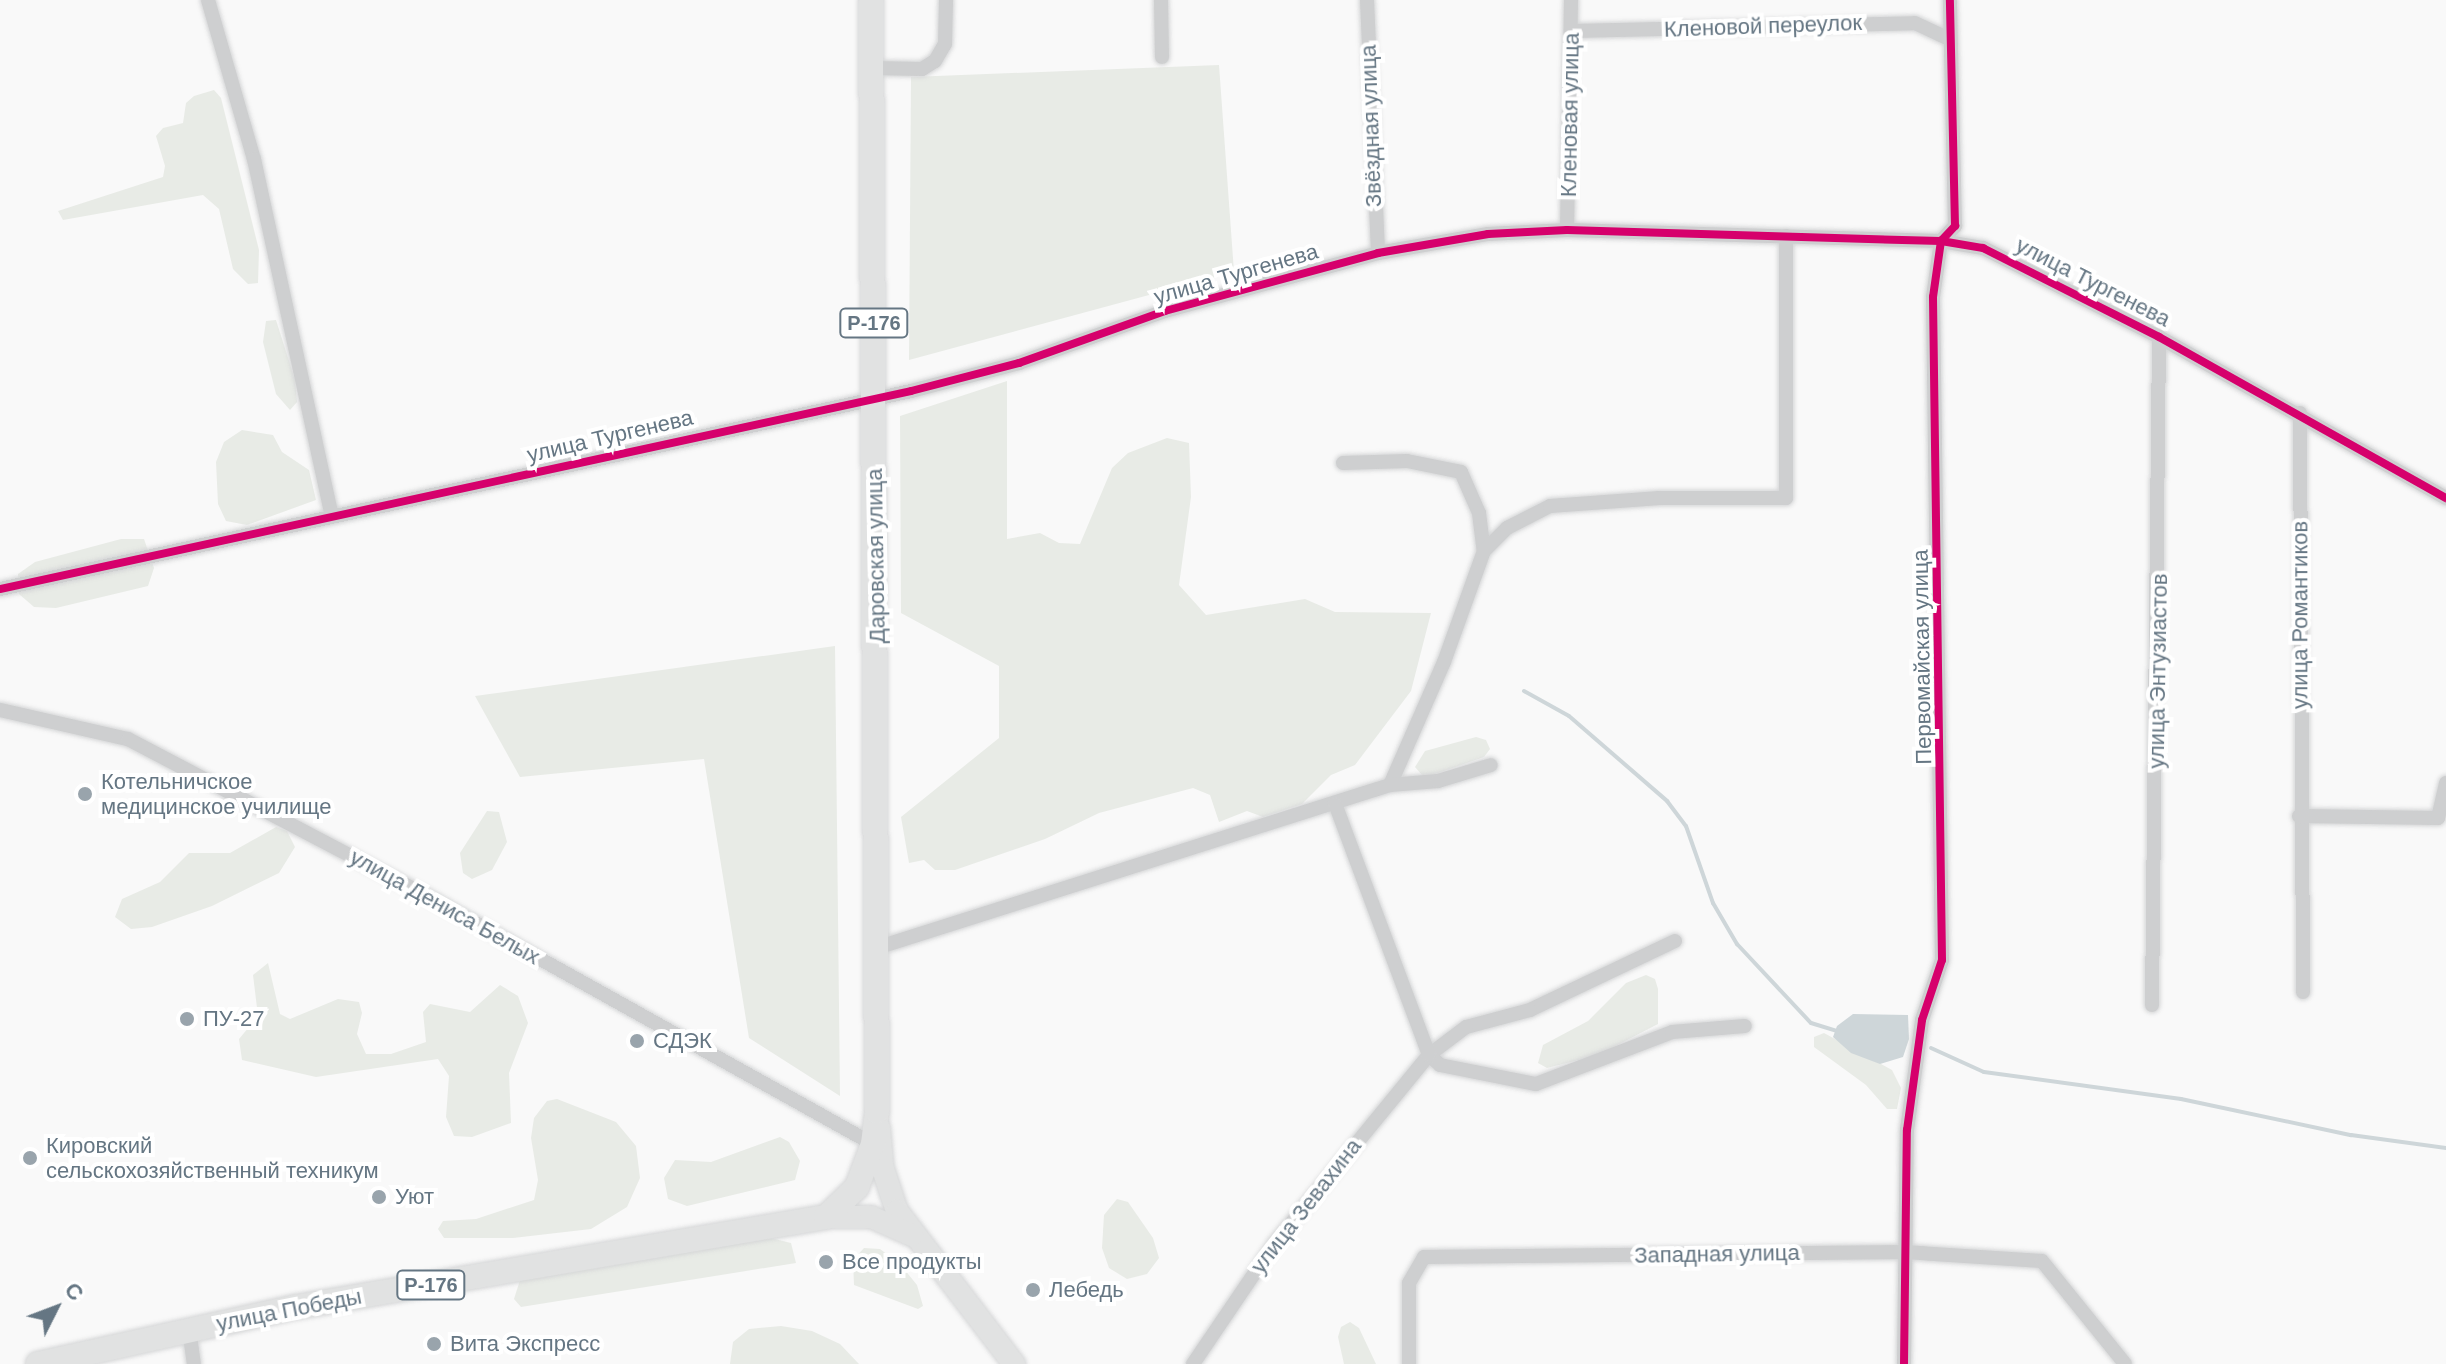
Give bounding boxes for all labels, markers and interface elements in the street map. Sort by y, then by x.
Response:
street label: Кленовой переулок [1664,9,1862,43]
street label: Кленовая улица [1555,33,1585,197]
street label: Звёздная улица [1355,44,1387,208]
street label: улица Тургенева [2011,232,2175,332]
street label: улица Тургенева [1151,238,1321,310]
road number: Р-176 [838,307,910,339]
street label: улица Тургенева [524,404,696,468]
street label: Даровская улица [861,468,891,644]
street label: улица Романтиков [2287,521,2313,709]
street label: Первомайская улица [1907,549,1937,765]
street label: улица Энтузиастов [2143,573,2173,769]
place label: Котельничское медицинское училище [101,768,331,820]
marker: Котельничское медицинское училище [76,785,94,803]
street label: улица Дениса Белых [345,844,545,970]
place label: ПУ-27 [203,1006,265,1032]
marker: ПУ-27 [178,1010,196,1028]
place label: СДЭК [653,1028,712,1054]
marker: СДЭК [628,1032,646,1050]
place label: Кировский сельскохозяйственный техникум [46,1132,379,1184]
street label: улица Зевахина [1245,1133,1367,1279]
marker: Кировский сельскохозяйственный техникум [21,1149,39,1167]
place label: Уют [395,1184,434,1210]
marker: Уют [370,1188,388,1206]
street label: Западная улица [1634,1239,1800,1269]
place label: Все продукты [842,1249,982,1275]
marker: Все продукты [817,1253,835,1271]
north arrow [16,1268,96,1348]
road number: Р-176 [395,1269,467,1301]
text: С [60,1277,89,1306]
place label: Лебедь [1049,1277,1124,1303]
marker: Лебедь [1024,1281,1042,1299]
street label: улица Победы [214,1283,364,1337]
place label: Вита Экспресс [450,1331,600,1357]
marker: Вита Экспресс [425,1335,443,1353]

